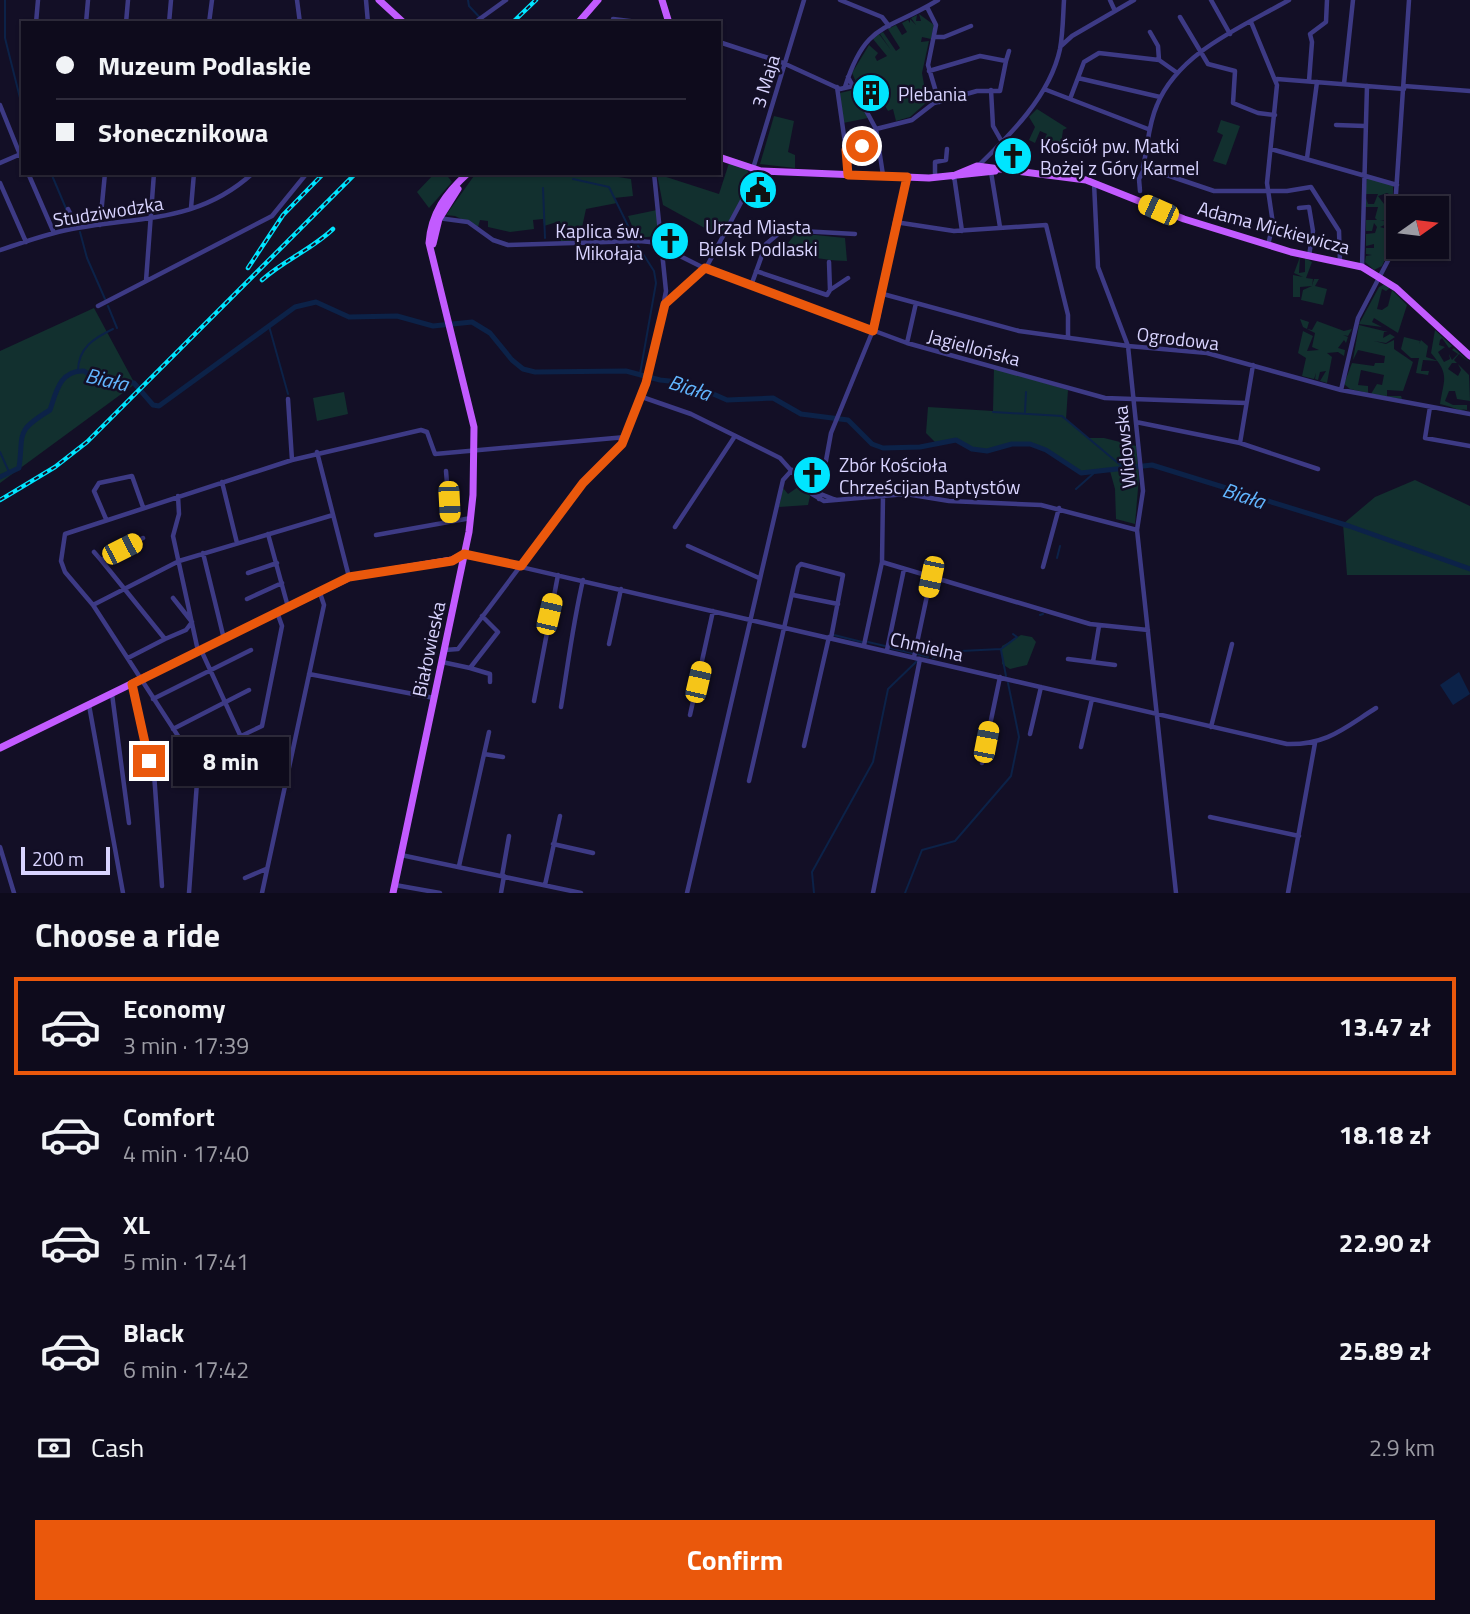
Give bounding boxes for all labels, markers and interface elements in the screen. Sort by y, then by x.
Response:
text: Muzeum Podlaskie [98,46,311,85]
street label: 3 Maja [743,50,787,111]
building icon: Plebania [850,72,892,114]
place label: Plebania [898,79,967,108]
text: Słonecznikowa [98,113,268,152]
route start [846,130,878,162]
place label: Kościół pw. Matki Bożej z Góry Karmel [1040,131,1199,182]
church icon: Kościół pw. Matki Bożej z Góry Karmel [992,135,1034,177]
public building icon: Urząd Miasta Bielsk Podlaski [737,169,779,211]
street label: Studziwodzka [51,188,166,234]
car [1135,192,1182,228]
street label: Adama Mickiewicza [1195,193,1354,261]
north arrow [1386,196,1449,259]
map controls [1386,196,1449,259]
place label: Urząd Miasta Bielsk Podlaski [698,212,818,263]
place label: Kaplica św. Mikołaja [555,216,643,267]
church icon: Kaplica św. Mikołaja [649,220,691,262]
street label: Ogrodowa [1135,319,1221,357]
street label: Jagiellońska [924,321,1024,373]
water label: Biała [82,359,133,400]
water label: Biała [665,365,717,409]
street label: Widowska [1105,404,1143,490]
place label: Zbór Kościoła Chrześcijan Baptystów [839,450,1020,501]
church icon: Zbór Kościoła Chrześcijan Baptystów [791,454,833,496]
water label: Biała [1219,473,1271,517]
car [438,480,461,524]
car [99,530,146,568]
car [917,554,946,600]
car [535,591,564,637]
street label: Białowieska [404,598,452,699]
street label: Chmielna [888,624,967,669]
car [684,659,713,705]
car [972,719,1001,765]
callout: 8 min [174,736,289,786]
text: 8 min [203,744,259,779]
route end [133,745,165,777]
scale bar [21,844,110,876]
text: 200 m [32,844,84,873]
text: Choose a ride [35,911,220,959]
text: Economy [123,989,225,1028]
icon: car [39,995,102,1058]
text: 13.47 zł [1339,1007,1431,1046]
text: 3 min · 17:39 [123,1028,249,1063]
text: Comfort [123,1097,215,1136]
icon: car [39,1103,102,1166]
text: 18.18 zł [1339,1115,1431,1154]
text: 4 min · 17:40 [123,1136,249,1171]
text: XL [123,1205,150,1244]
icon: car [39,1211,102,1274]
text: 22.90 zł [1339,1223,1431,1262]
text: 5 min · 17:41 [123,1244,249,1279]
text: Black [123,1313,184,1352]
icon: car [39,1319,102,1382]
text: 25.89 zł [1339,1331,1431,1370]
text: 6 min · 17:42 [123,1352,249,1387]
text: Cash [91,1428,144,1467]
icon: cash [35,1429,73,1467]
text: 2.9 km [1369,1430,1435,1465]
button: Confirm [35,1520,1435,1600]

